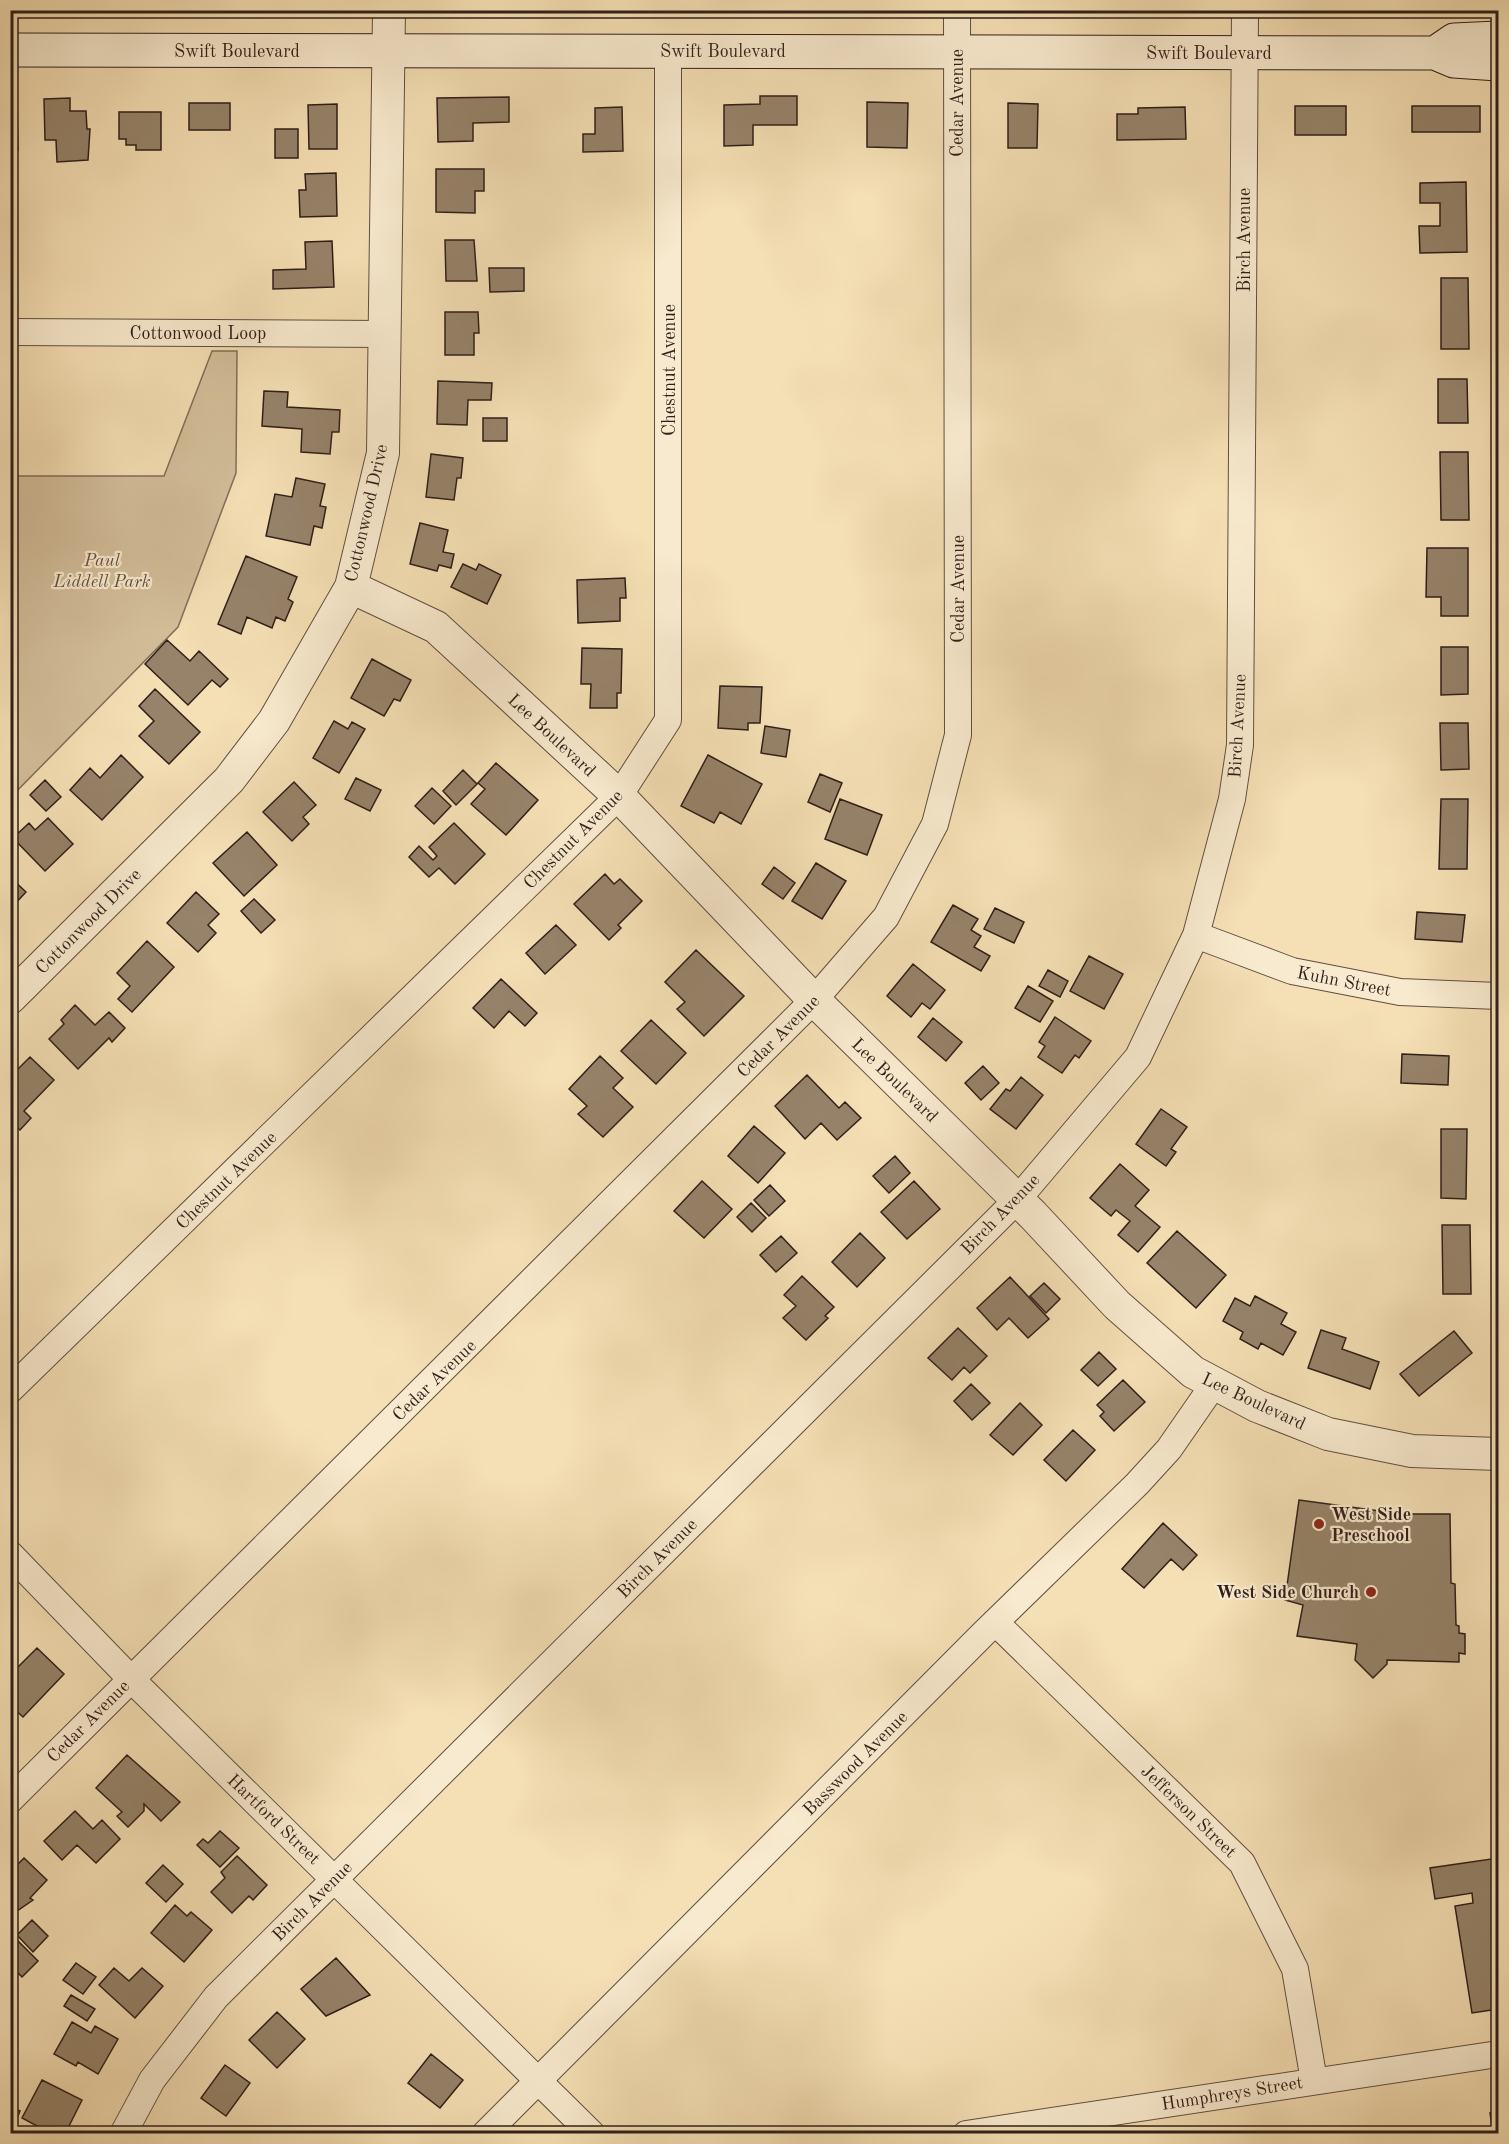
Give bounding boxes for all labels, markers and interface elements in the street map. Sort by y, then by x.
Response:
street label: Swift Boulevard [174,43,300,61]
street label: Swift Boulevard [660,43,786,61]
street label: Swift Boulevard [1146,45,1272,63]
street label: Cedar Avenue [949,49,967,157]
street label: Birch Avenue [1236,188,1254,292]
street label: Chestnut Avenue [661,304,679,436]
street label: Cottonwood Loop [130,325,266,343]
street label: Cottonwood Drive [342,443,392,584]
street label: Cedar Avenue [950,535,968,643]
park label: Paul Liddell Park [52,552,151,591]
street label: Birch Avenue [1226,673,1250,779]
street label: Lee Boulevard [504,691,599,781]
street label: Chestnut Avenue [521,787,627,893]
street label: Cottonwood Drive [33,866,145,978]
street label: Kuhn Street [1295,964,1392,1000]
street label: Cedar Avenue [734,992,823,1081]
street label: Lee Boulevard [848,1035,941,1126]
street label: Chestnut Avenue [173,1128,280,1233]
street label: Birch Avenue [958,1171,1043,1259]
street label: Cedar Avenue [390,1337,480,1425]
street label: Lee Boulevard [1199,1370,1308,1434]
place label: West Side Preschool [1331,1506,1411,1545]
street label: Birch Avenue [614,1515,701,1602]
marker: West Side Preschool [1312,1517,1326,1531]
place label: West Side Church [1216,1584,1359,1602]
marker: West Side Church [1364,1585,1378,1599]
street label: Cedar Avenue [44,1677,133,1766]
street label: Basswood Avenue [800,1708,911,1819]
street label: Jefferson Street [1137,1762,1239,1862]
street label: Hartford Street [223,1771,323,1868]
street label: Birch Avenue [269,1858,356,1945]
street label: Humphreys Street [1160,2074,1304,2114]

